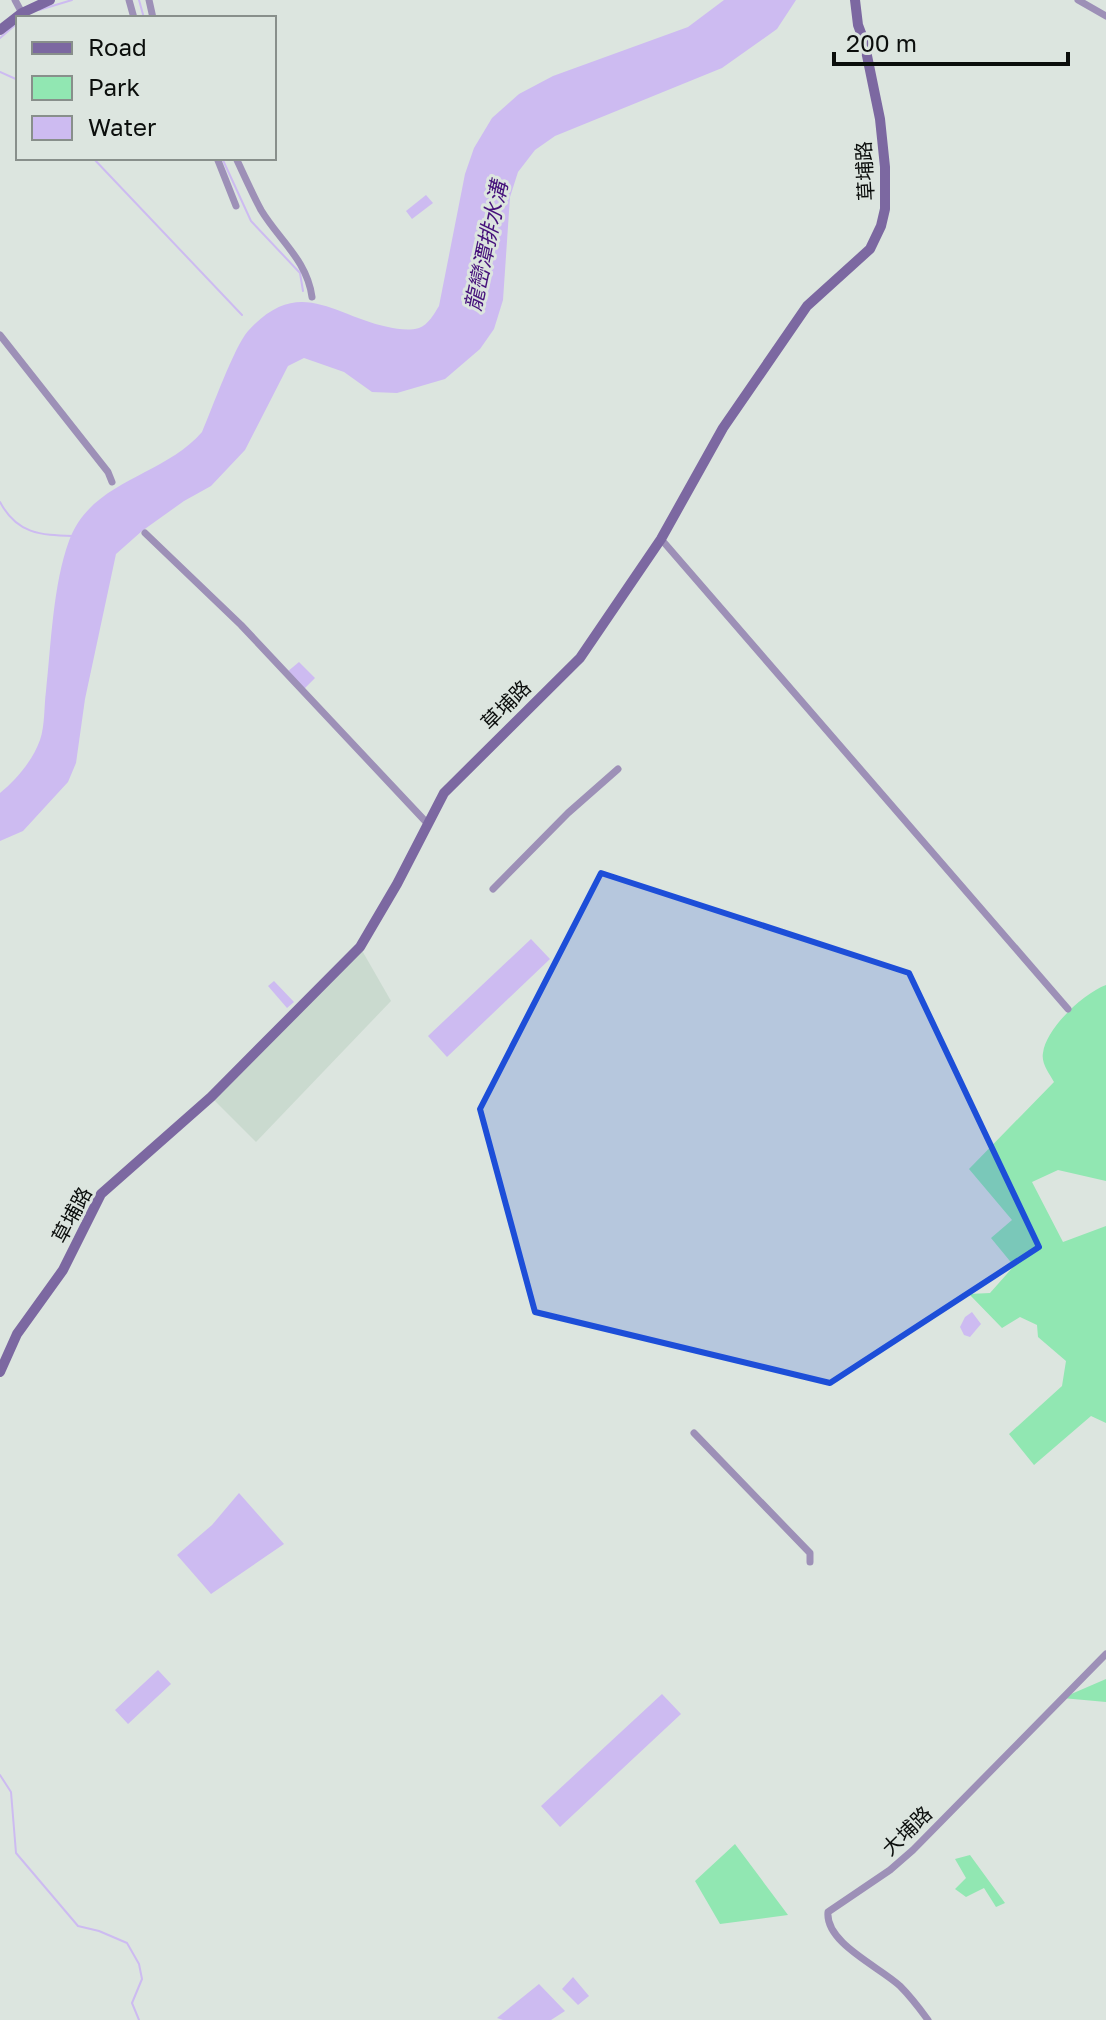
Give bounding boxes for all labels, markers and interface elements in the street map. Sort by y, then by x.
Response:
legend [16,16,276,160]
scale bar [834,16,1068,66]
text: 200 m [846,28,917,57]
text: Road [88,32,147,61]
text: Park [88,72,140,101]
text: Water [88,112,156,141]
street label: 草埔路 [850,140,878,202]
water label: 龍巒潭排水溝 [459,176,513,313]
street label: 草埔路 [476,675,535,734]
street label: 草埔路 [46,1182,96,1247]
street label: 大埔路 [876,1801,936,1860]

